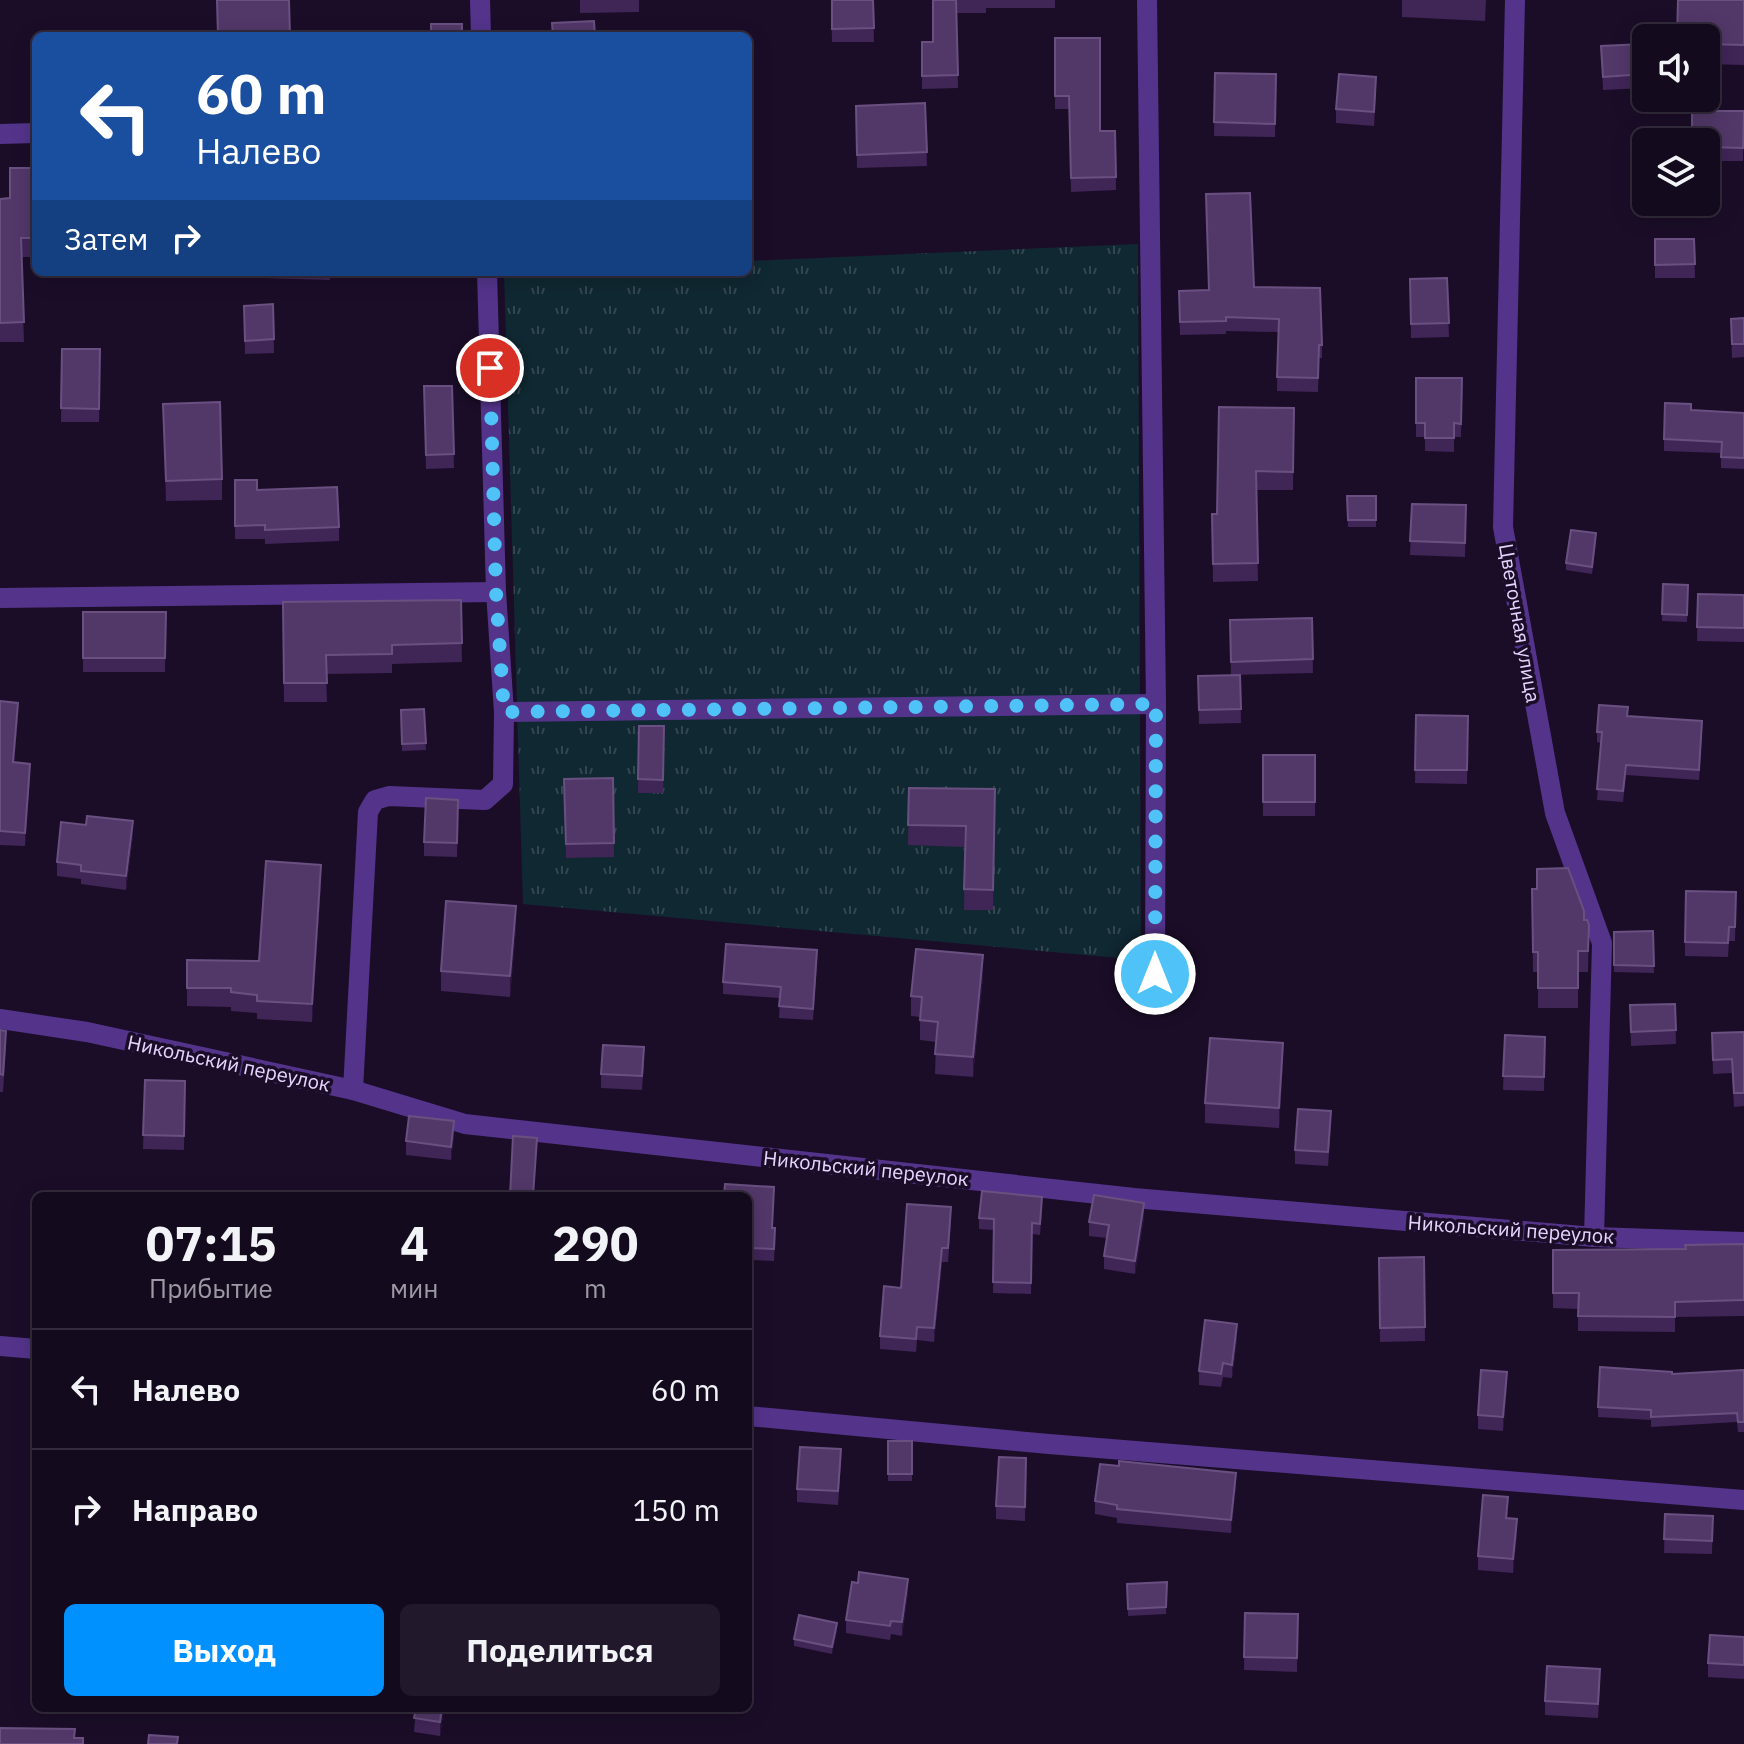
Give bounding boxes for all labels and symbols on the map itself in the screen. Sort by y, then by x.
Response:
pin [456,334,524,402]
street label: Цветочная улица [1493,541,1547,705]
position arrow [1113,932,1197,1016]
street label: Никольский переулок [125,1028,333,1098]
street label: Никольский переулок [762,1144,970,1192]
street label: Никольский переулок [1407,1208,1615,1250]

